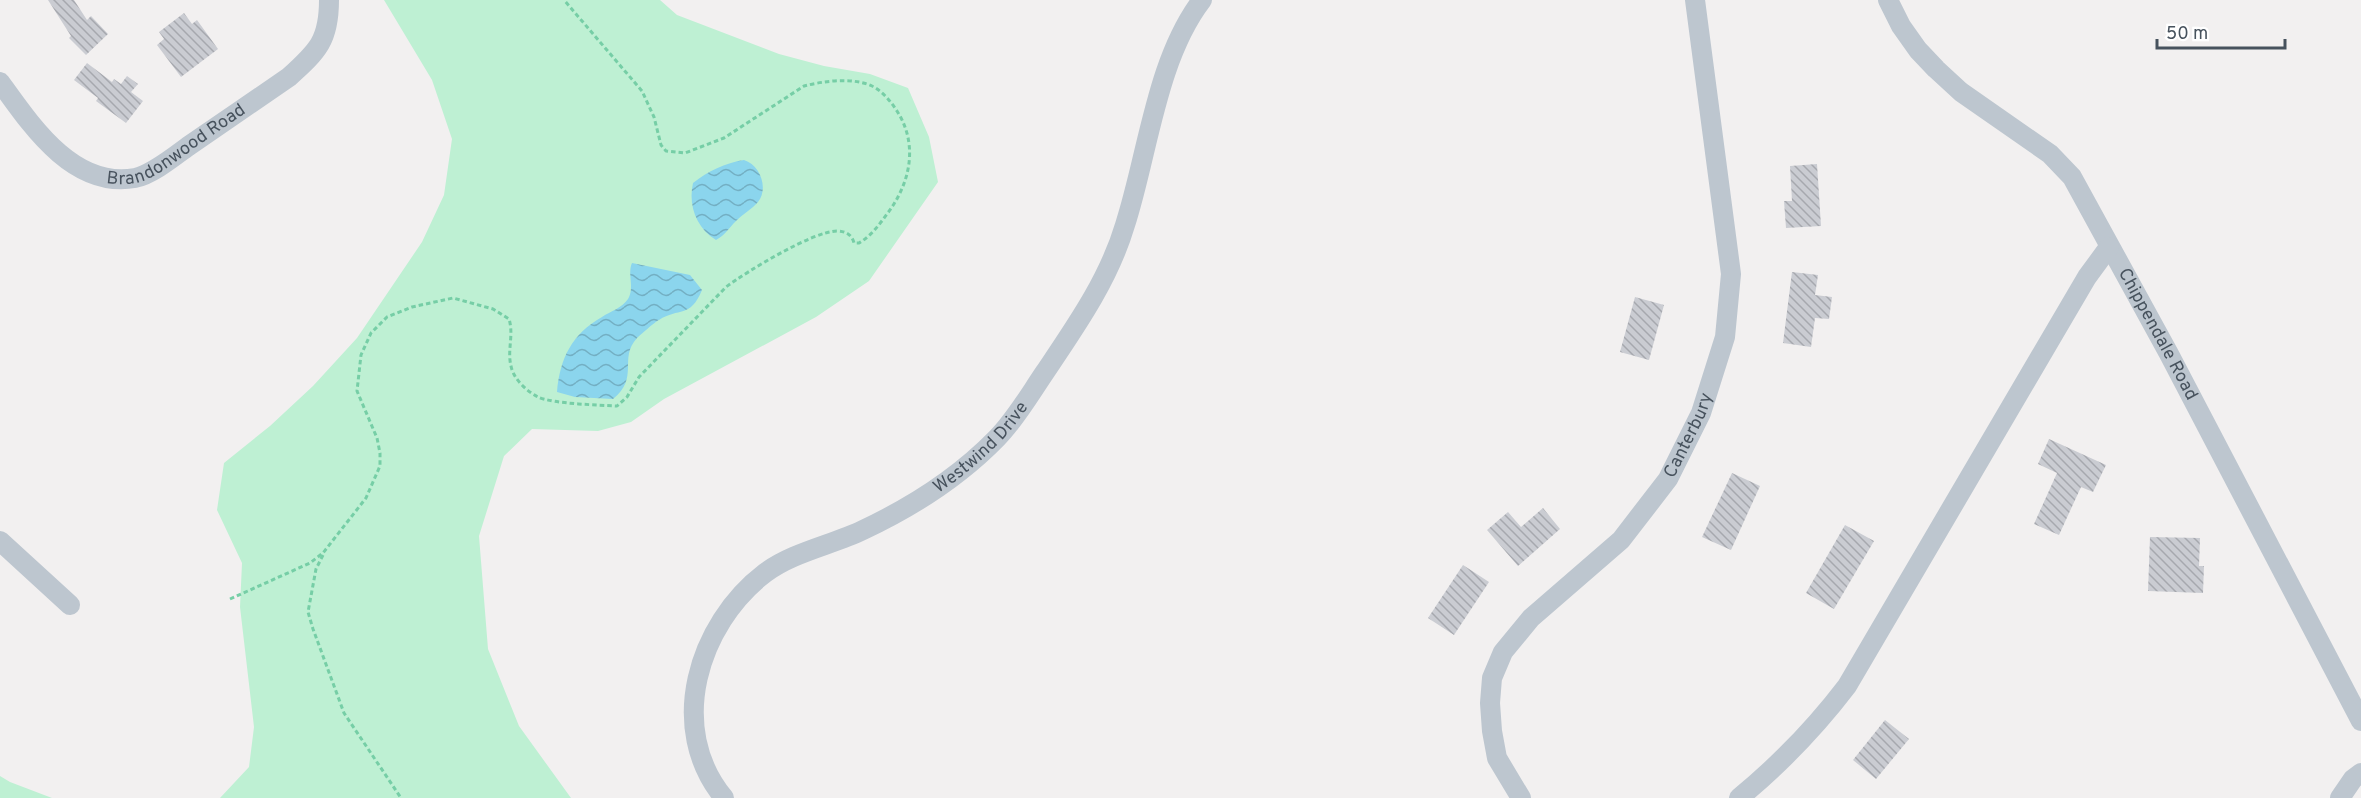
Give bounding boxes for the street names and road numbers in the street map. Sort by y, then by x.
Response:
street label: Brandonwood Road [105,99,250,191]
street label: Chippendale Road [2113,264,2203,404]
street label: Canterbury [1659,390,1718,482]
street label: Westwind Drive [929,397,1034,499]

